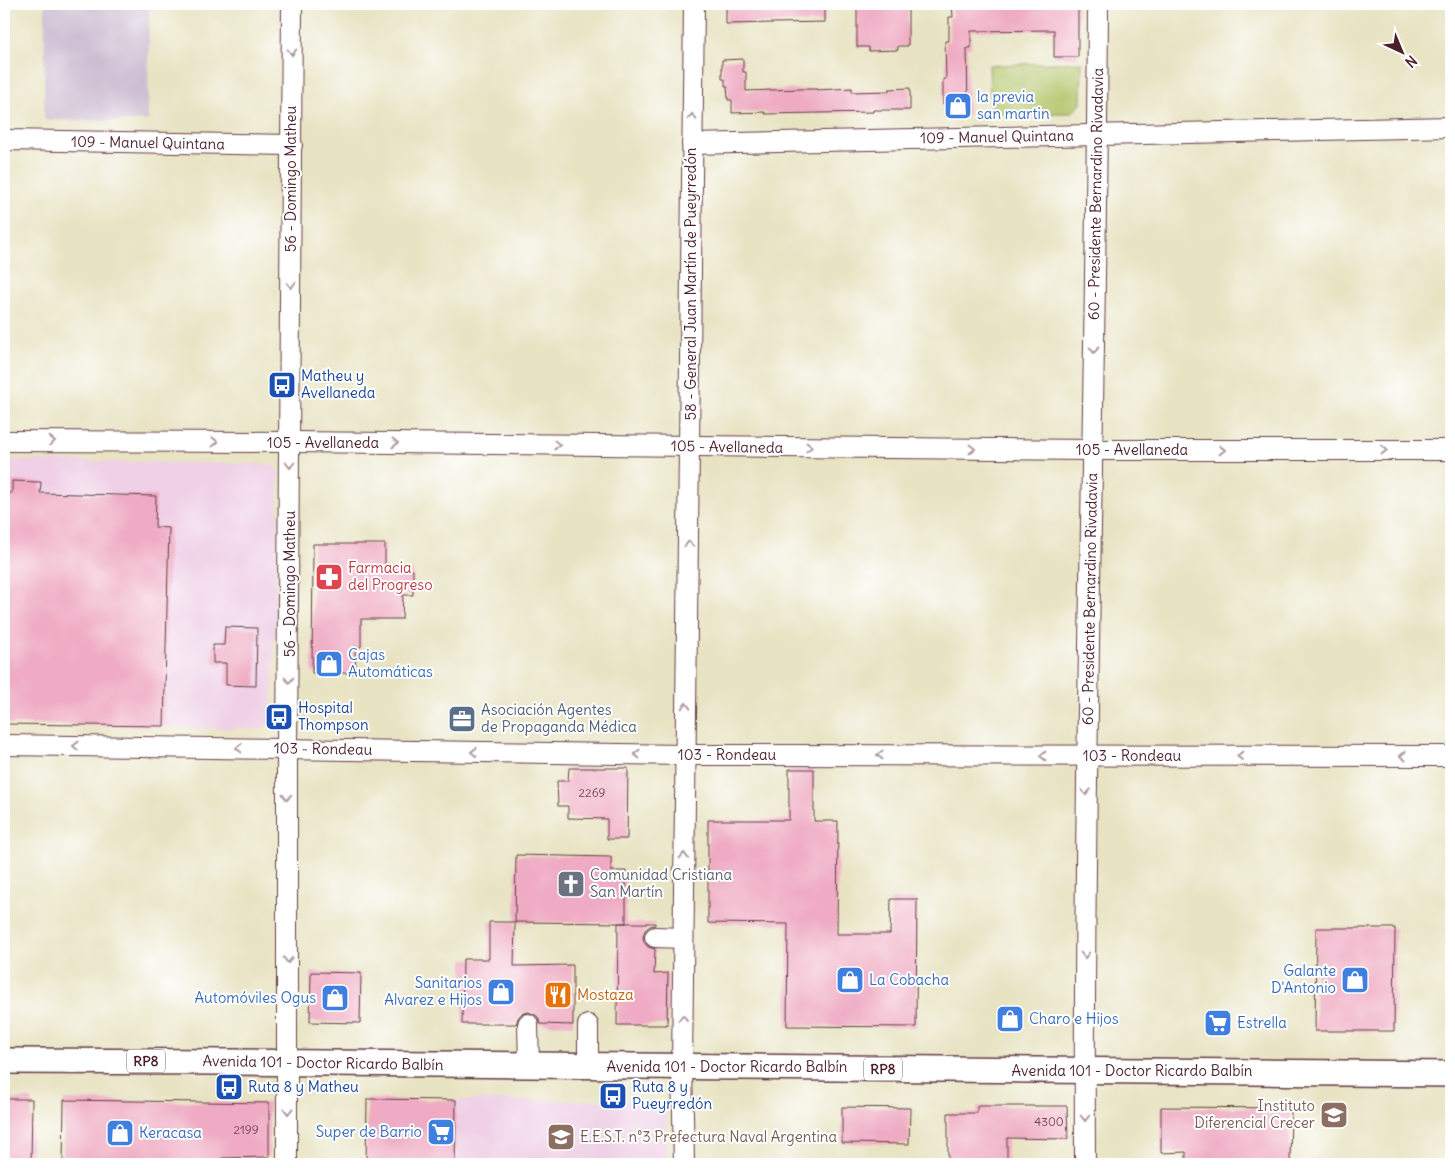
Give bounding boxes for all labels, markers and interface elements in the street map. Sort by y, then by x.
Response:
north arrow [1378,28,1428,78]
one-way arrow [287,49,297,57]
text: N [1401,52,1421,71]
street label: 60 - Presidente Bernardino Rivadavia [1084,67,1107,320]
place label: la previa san martin [977,87,1050,123]
shop icon: la previa san martin [943,91,973,121]
street label: 56 - Domingo Matheu [281,105,300,252]
one-way arrow [687,113,698,121]
street label: 109 - Manuel Quintana [920,126,1074,147]
street label: 109 - Manuel Quintana [71,132,225,153]
street label: 58 - General Juan Martín de Pueyrredón [681,147,700,421]
one-way arrow [286,282,296,289]
one-way arrow [1089,346,1099,354]
place label: Matheu y Avellaneda [301,366,376,402]
bus stop icon: Matheu y Avellaneda [267,370,297,400]
street label: 105 - Avellaneda [267,433,380,452]
one-way arrow [49,436,57,446]
street label: 105 - Avellaneda [671,436,784,457]
one-way arrow [211,437,219,448]
one-way arrow [392,438,399,448]
one-way arrow [554,440,562,450]
street label: 105 - Avellaneda [1076,440,1189,459]
one-way arrow [806,442,813,452]
one-way arrow [968,444,976,454]
one-way arrow [1218,445,1226,455]
one-way arrow [1380,445,1388,455]
one-way arrow [285,462,295,469]
street label: 60 - Presidente Bernardino Rivadavia [1078,472,1101,725]
street label: 56 - Domingo Matheu [280,510,299,657]
one-way arrow [684,540,694,548]
place label: Farmacia del Progreso [348,558,433,594]
pharmacy icon: Farmacia del Progreso [314,562,344,592]
place label: Cajas Automáticas [348,645,433,681]
shop icon: Cajas Automáticas [314,649,344,679]
one-way arrow [284,676,294,684]
place label: Hospital Thompson [298,698,369,734]
place label: Asociación Agentes de Propaganda Médica [481,700,637,736]
bus stop icon: Hospital Thompson [264,702,294,732]
one-way arrow [681,702,691,710]
office icon: Asociación Agentes de Propaganda Médica [447,704,477,734]
street label: 103 - Rondeau [274,738,373,759]
one-way arrow [72,740,80,751]
one-way arrow [234,743,242,753]
street label: 103 - Rondeau [678,745,776,764]
street label: 103 - Rondeau [1083,746,1181,765]
one-way arrow [470,747,478,757]
one-way arrow [632,749,640,759]
one-way arrow [876,750,884,760]
one-way arrow [1038,751,1046,761]
one-way arrow [1236,751,1244,761]
one-way arrow [1398,751,1406,761]
house number: 2269 [579,785,606,800]
one-way arrow [1081,789,1091,797]
one-way arrow [282,794,292,801]
one-way arrow [679,852,689,860]
place label: Comunidad Cristiana San Martín [590,865,733,901]
church icon: Comunidad Cristiana San Martín [556,869,586,899]
one-way arrow [1080,952,1090,959]
one-way arrow [283,956,293,964]
place label: Galante D'Antonio [1271,961,1336,997]
shop icon: La Cobacha [835,965,865,995]
shop icon: Galante D'Antonio [1340,965,1370,995]
place label: La Cobacha [869,970,949,989]
place label: Sanitarios Alvarez e Hijos [384,973,482,1009]
shop icon: Sanitarios Alvarez e Hijos [486,977,516,1007]
restaurant icon: Mostaza [543,980,573,1010]
shop icon: Automóviles Ogus [320,983,350,1013]
place label: Mostaza [577,985,634,1004]
place label: Automóviles Ogus [194,988,316,1007]
shop icon: Charo e Hijos [995,1004,1025,1034]
supermarket icon: Estrella [1203,1008,1233,1038]
place label: Charo e Hijos [1029,1009,1119,1028]
place label: Estrella [1237,1013,1287,1032]
one-way arrow [678,1014,688,1022]
road number: RP8 [127,1050,165,1072]
street label: Avenida 101 - Doctor Ricardo Balbín [202,1051,444,1074]
street label: Avenida 101 - Doctor Ricardo Balbín [607,1057,848,1076]
road number: RP8 [864,1058,902,1080]
street label: Avenida 101 - Doctor Ricardo Balbín [1012,1061,1253,1080]
bus stop icon: Ruta 8 y Matheu [214,1072,244,1102]
place label: Ruta 8 y Matheu [248,1077,359,1096]
place label: Ruta 8 y Pueyrredón [632,1077,712,1113]
bus stop icon: Ruta 8 y Pueyrredón [598,1081,628,1111]
place label: Instituto Diferencial Crecer [1194,1096,1315,1132]
school or university icon: Instituto Diferencial Crecer [1319,1100,1349,1130]
one-way arrow [282,1108,293,1116]
house number: 4300 [1034,1114,1064,1129]
one-way arrow [1079,1114,1090,1122]
supermarket icon: Super de Barrio [426,1117,456,1147]
shop icon: Keracasa [105,1118,135,1148]
house number: 2199 [233,1122,259,1137]
place label: Super de Barrio [316,1122,422,1141]
school or university icon: E.E.S.T. n°3 Prefectura Naval Argentina [546,1122,576,1152]
place label: Keracasa [139,1123,202,1142]
place label: E.E.S.T. n°3 Prefectura Naval Argentina [580,1127,837,1146]

